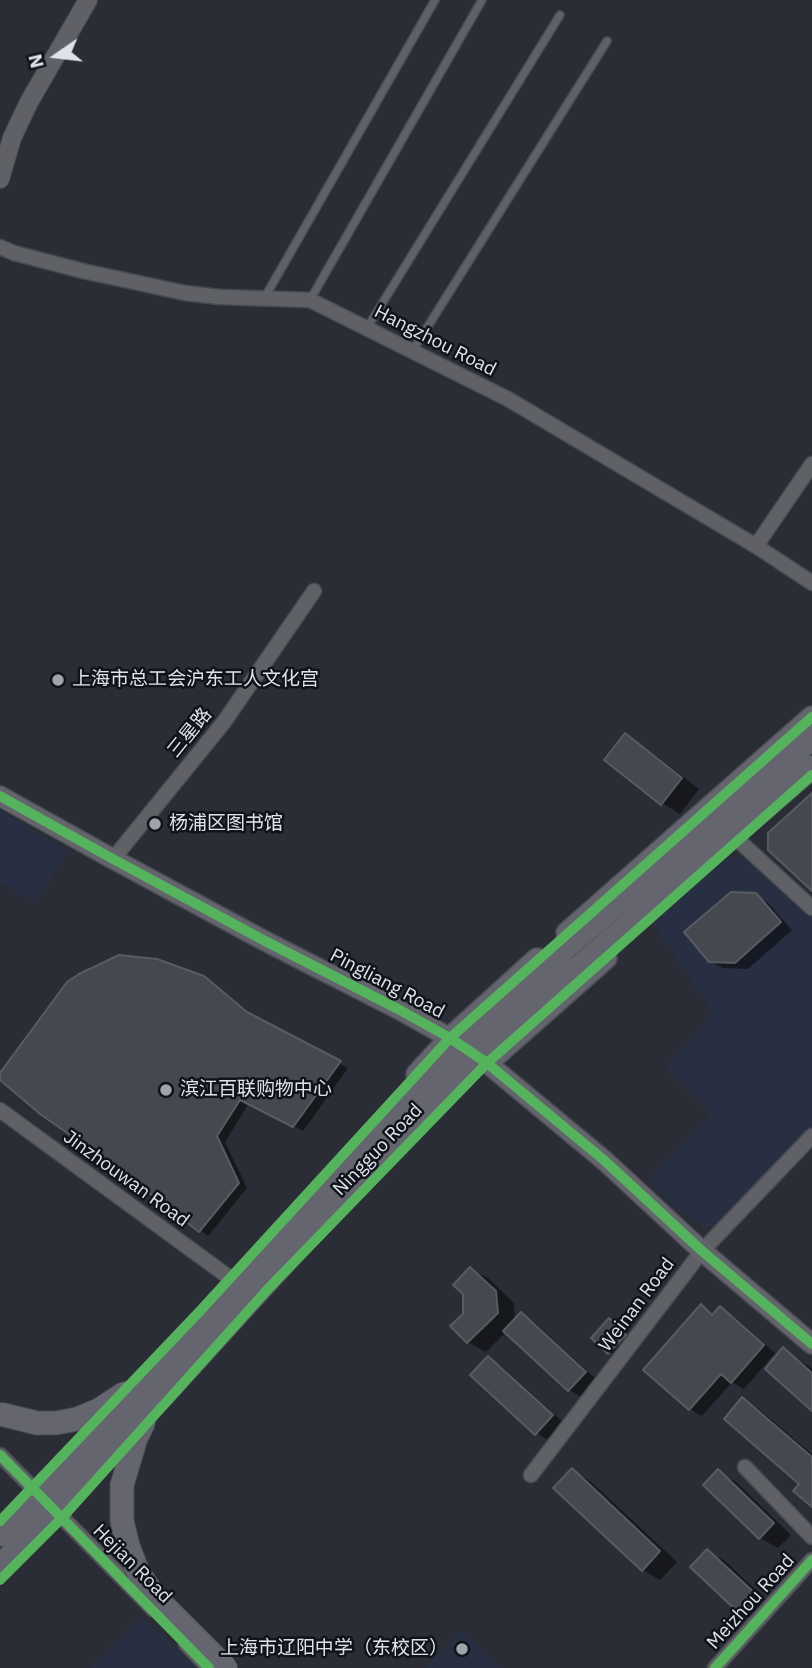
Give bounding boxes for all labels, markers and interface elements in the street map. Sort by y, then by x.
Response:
north arrow [21,21,91,91]
text: N [22,52,49,71]
street label: Hangzhou Road [370,301,500,381]
place label: 上海市总工会沪东工人文化宫 [72,669,319,691]
marker: 上海市总工会沪东工人文化宫 [50,672,66,688]
street label: 三星路 [163,704,217,762]
place label: 杨浦区图书馆 [169,813,283,835]
marker: 杨浦区图书馆 [147,816,163,832]
street label: Pingliang Road [326,944,448,1024]
place label: 滨江百联购物中心 [180,1079,332,1101]
marker: 滨江百联购物中心 [158,1082,174,1098]
street label: Ningguo Road [329,1099,427,1201]
street label: Jinzhouwan Road [59,1126,193,1232]
street label: Weinan Road [594,1254,680,1356]
street label: Hejian Road [88,1520,176,1608]
street label: Meizhou Road [702,1550,800,1654]
place label: 上海市辽阳中学（东校区） [220,1638,448,1660]
marker: 上海市辽阳中学（东校区） [454,1641,470,1657]

